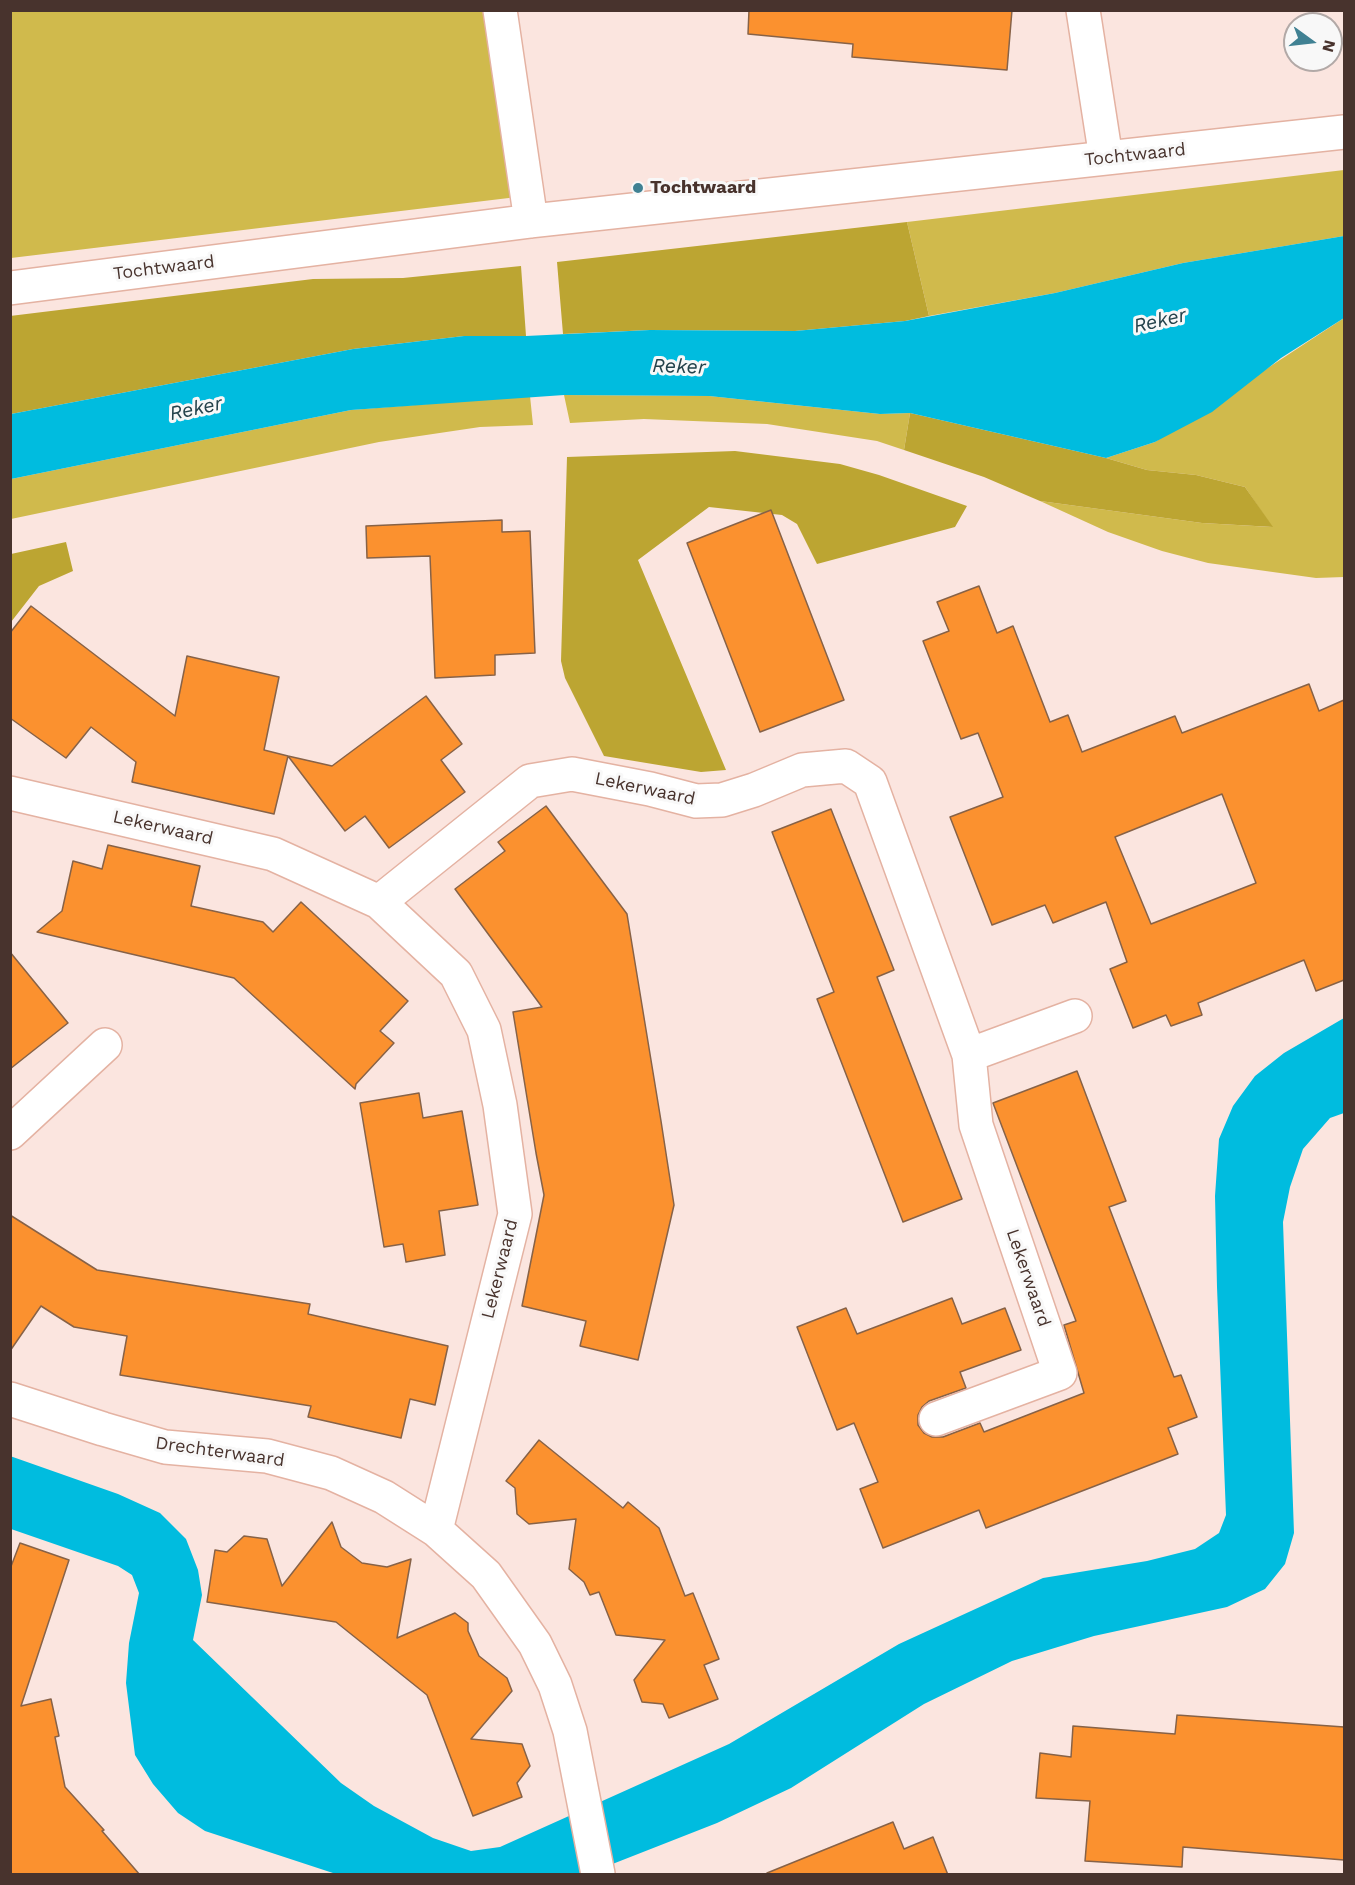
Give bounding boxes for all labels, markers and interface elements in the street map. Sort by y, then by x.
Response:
north arrow [1283,12,1343,72]
text: N [1318,38,1340,54]
street label: Tochtwaard [1083,139,1187,171]
place label: Tochtwaard [650,177,756,199]
marker: Tochtwaard [631,181,645,195]
street label: Tochtwaard [112,251,216,285]
water label: Reker [1131,303,1189,339]
water label: Reker [652,354,706,380]
water label: Reker [167,392,225,426]
street label: Lekerwaard [593,768,697,810]
street label: Lekerwaard [111,806,215,850]
street label: Lekerwaard [477,1217,523,1321]
street label: Lekerwaard [1001,1226,1055,1330]
street label: Drechterwaard [154,1432,286,1472]

